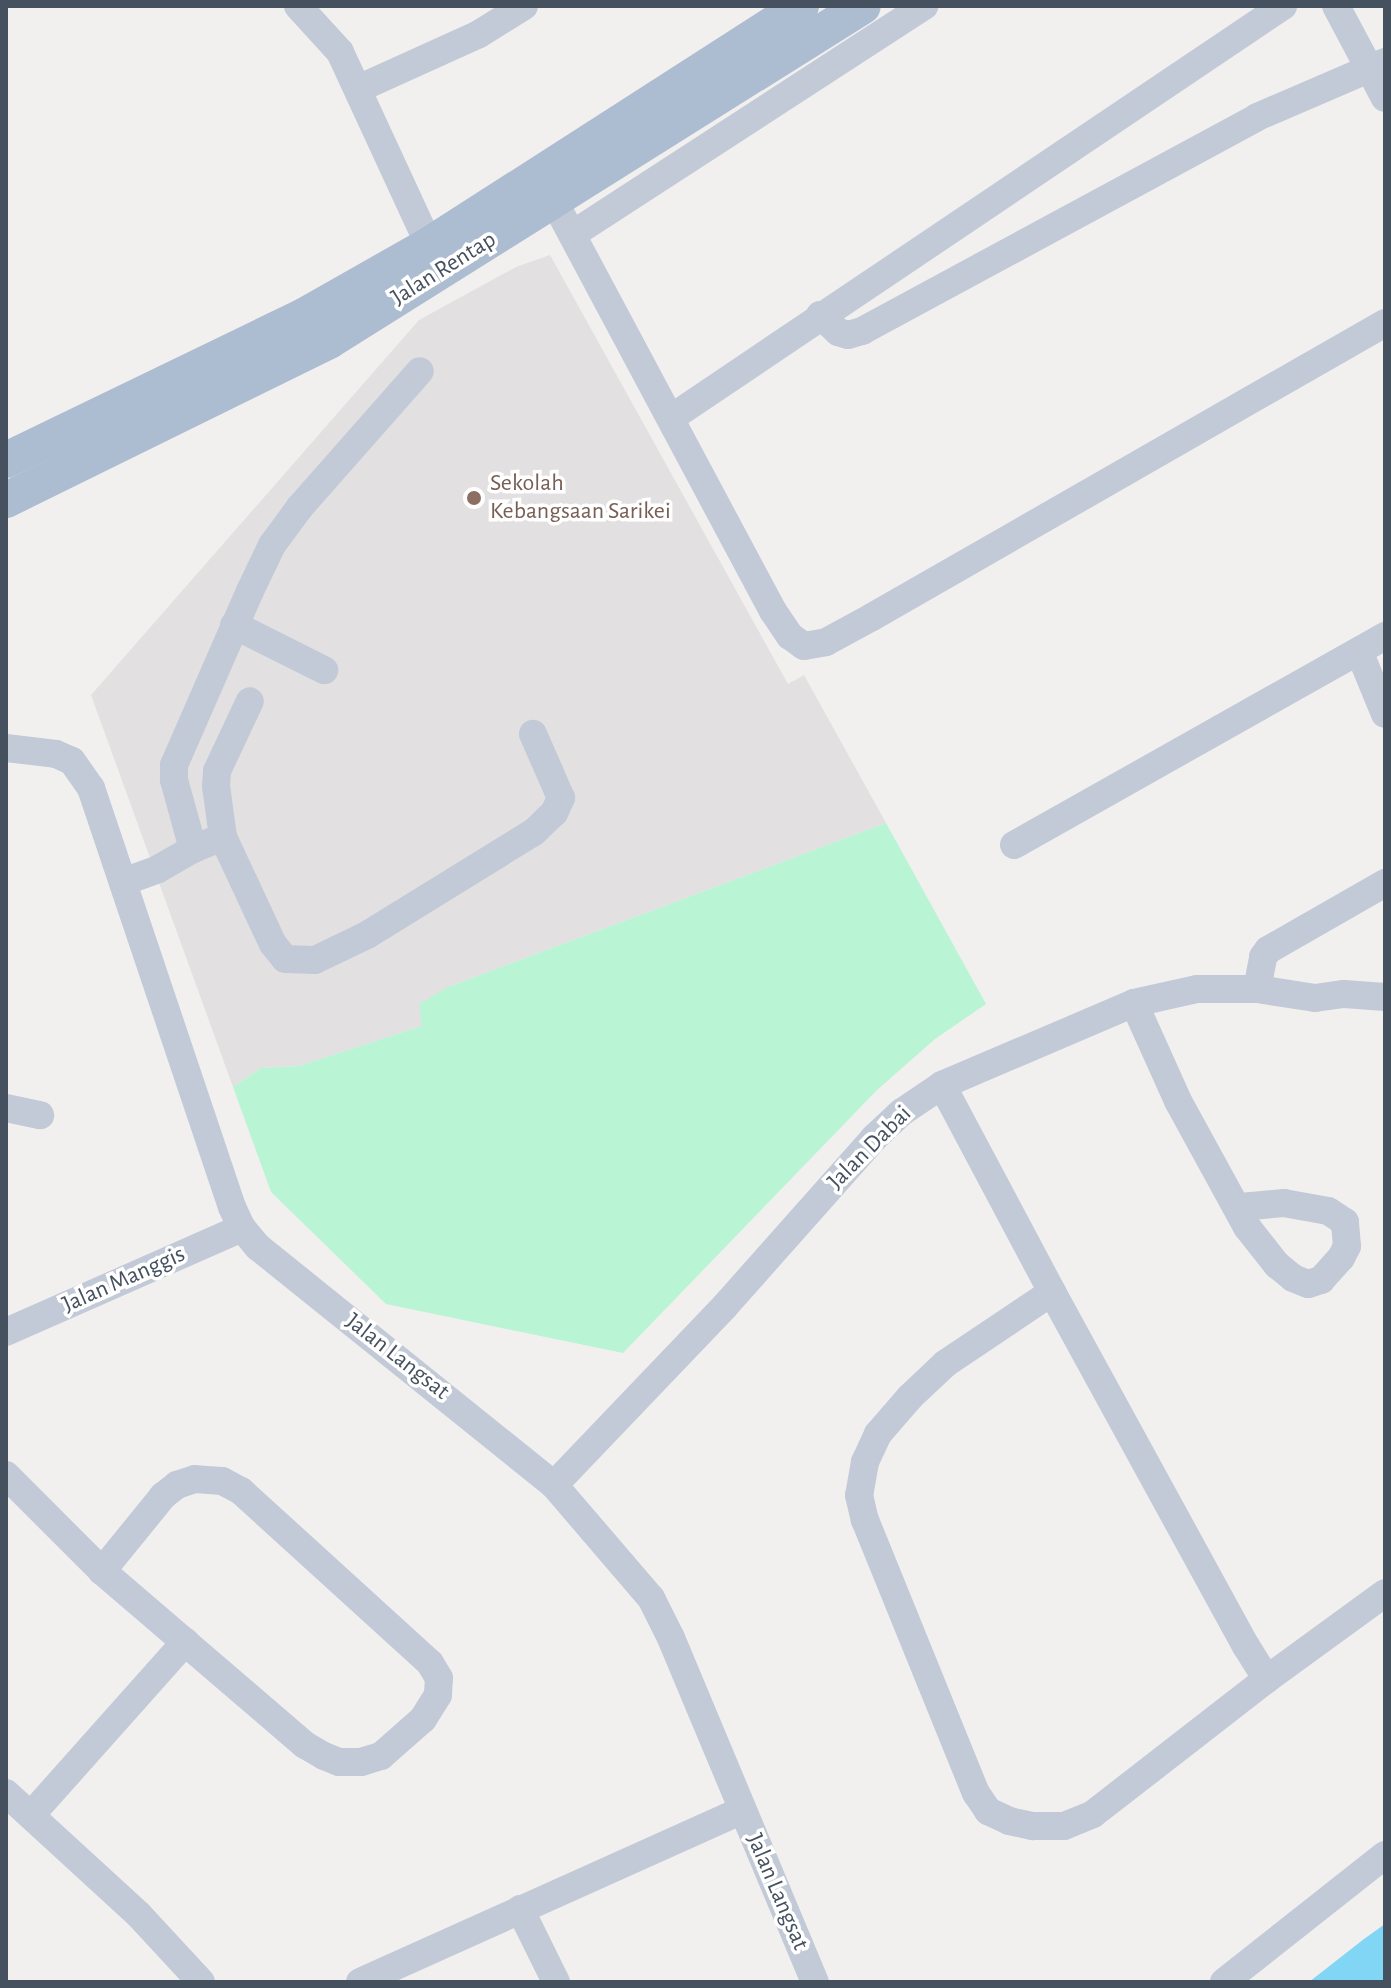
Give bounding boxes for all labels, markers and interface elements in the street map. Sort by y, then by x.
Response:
street label: Jalan Rentap [386,226,502,312]
place label: Sekolah Kebangsaan Sarikei [490,470,671,526]
marker: Sekolah Kebangsaan Sarikei [465,489,483,507]
street label: Jalan Dabai [822,1100,918,1196]
street label: Jalan Manggis [58,1240,190,1320]
street label: Jalan Langsat [339,1308,455,1406]
street label: Jalan Langsat [740,1829,814,1955]

